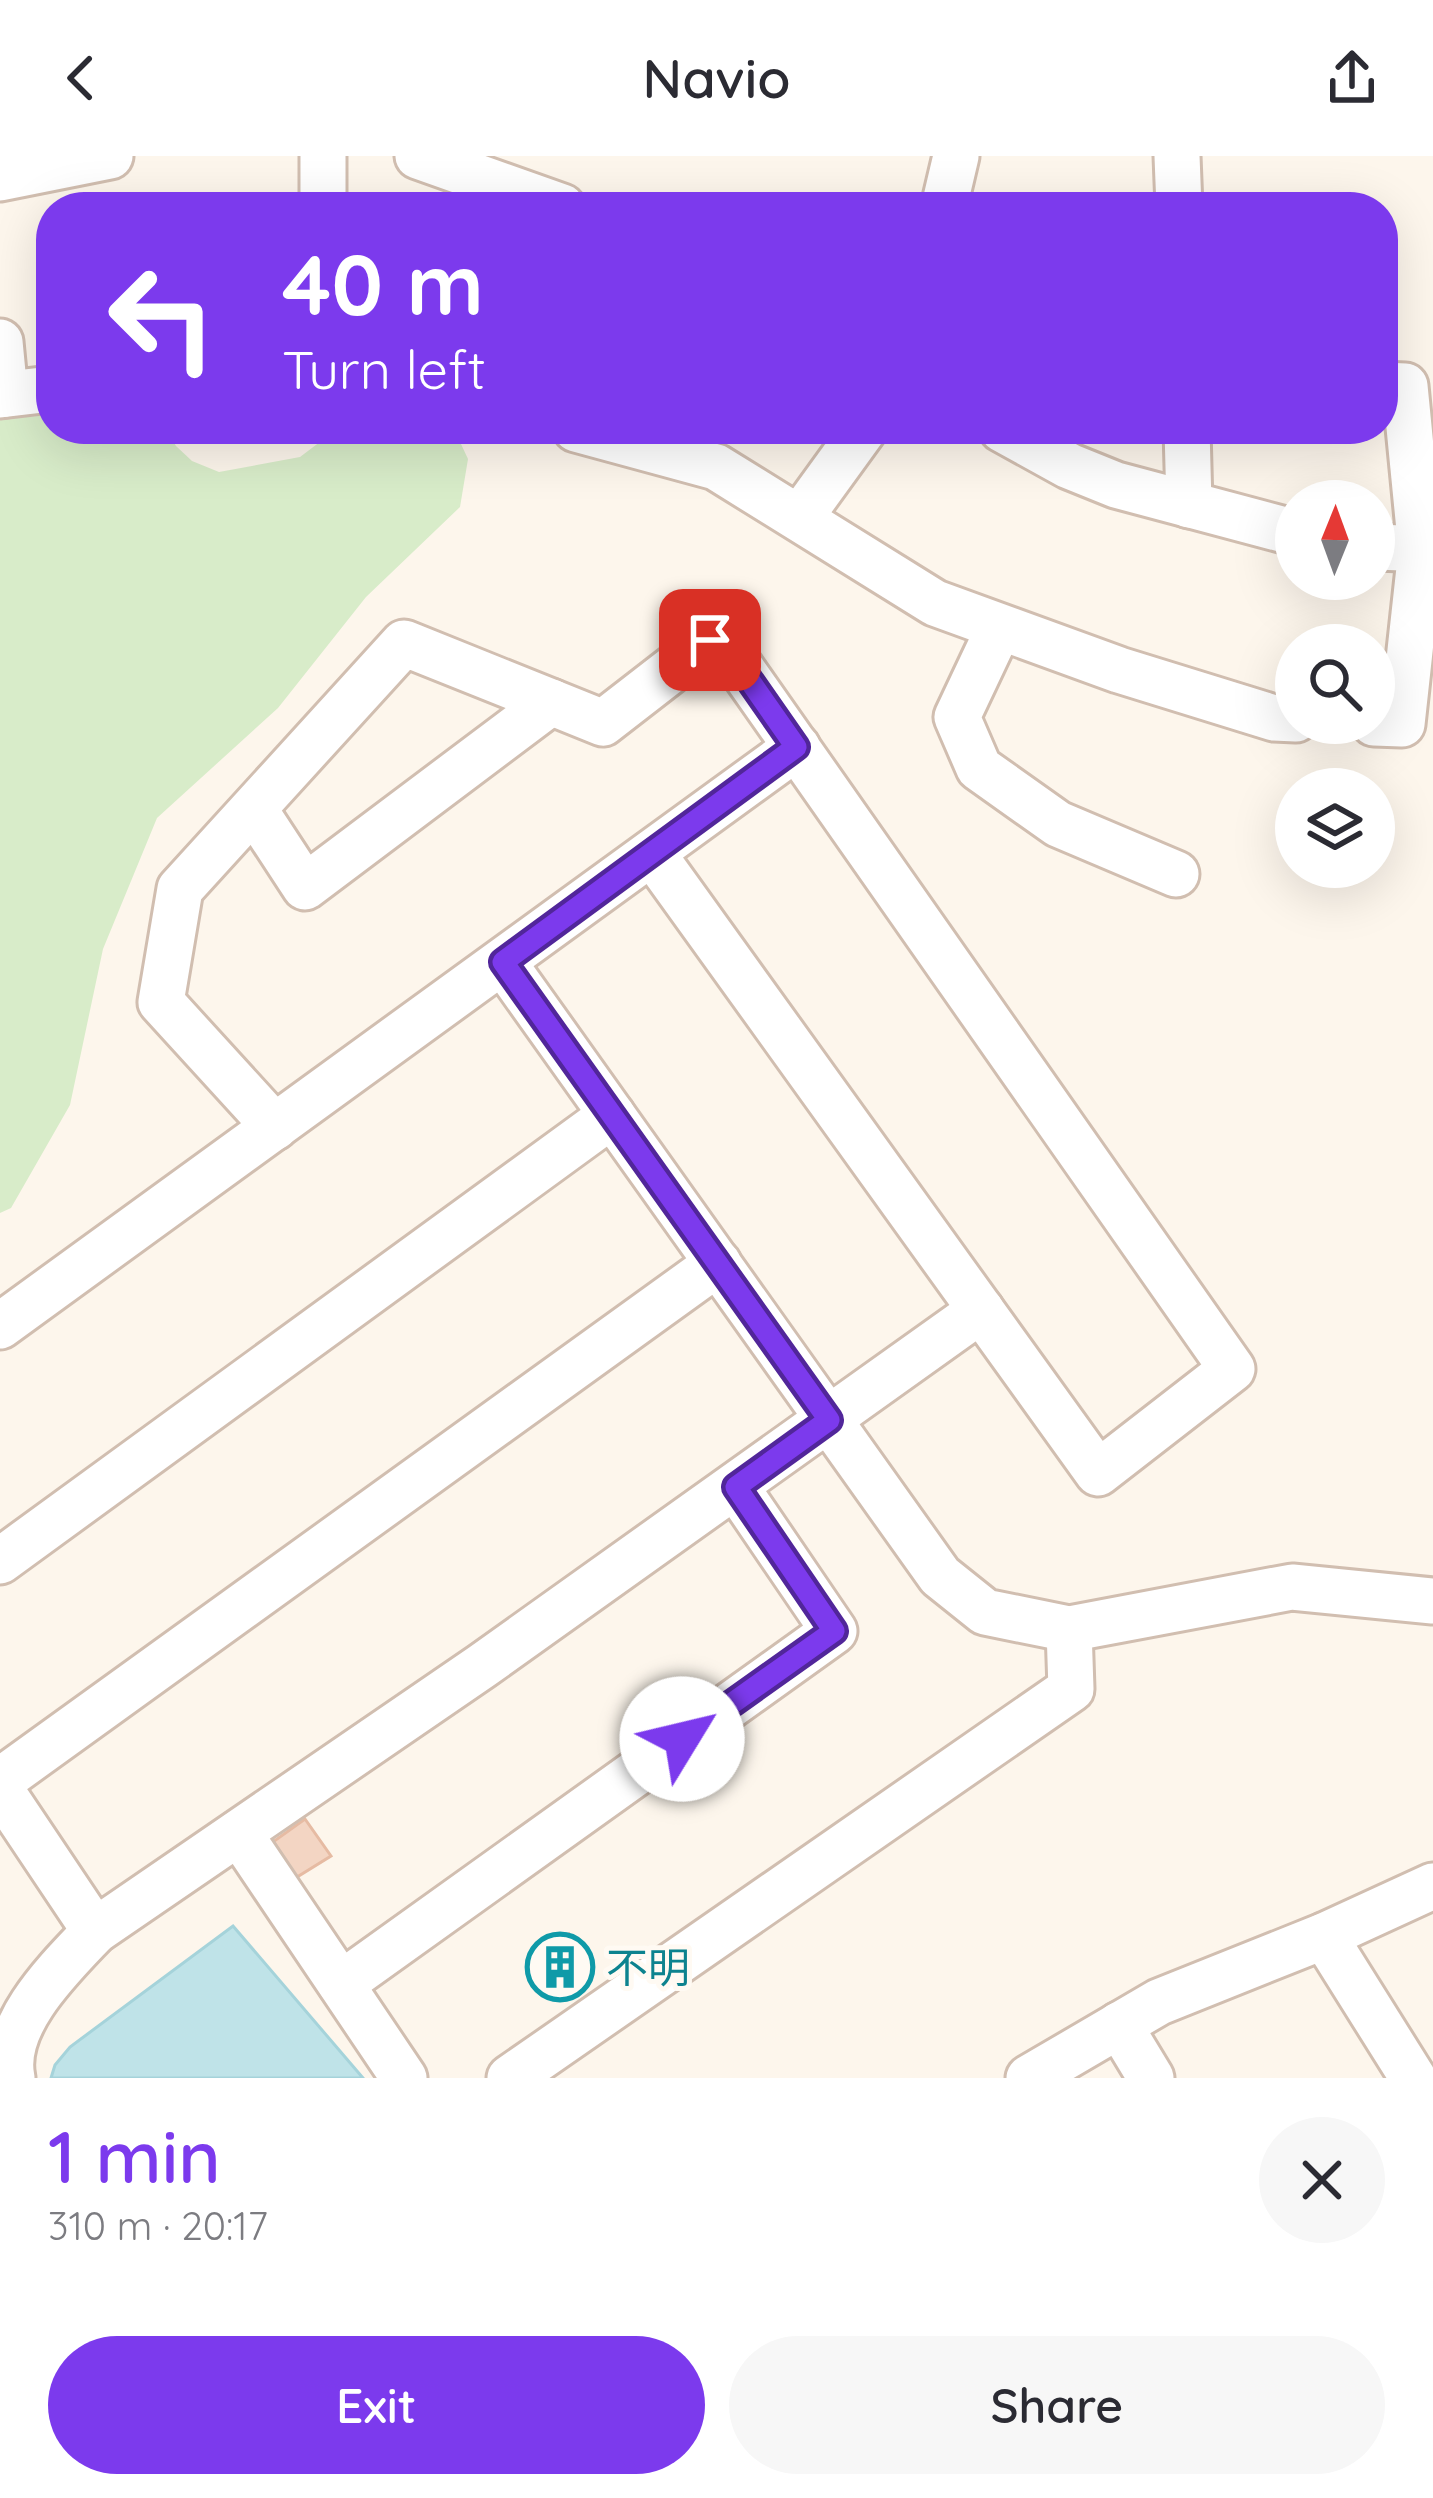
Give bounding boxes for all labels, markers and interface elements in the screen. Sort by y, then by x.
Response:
text: Navio [643,44,790,112]
icon: back [48,45,114,111]
icon: share [1319,45,1385,111]
text: 40 m [282,231,484,336]
icon: left [84,240,240,396]
text: Turn left [282,335,486,403]
north arrow [1275,480,1395,600]
map controls [1275,480,1395,888]
pin [659,589,761,691]
icon: arrive [677,607,743,673]
button: search [1275,624,1395,744]
button: layers [1275,768,1395,888]
position arrow [619,1676,745,1802]
building icon: 不明 [525,1932,595,2002]
place label: 不明 [606,1941,690,1994]
text: 1 min [48,2111,221,2201]
button: close [1259,2117,1385,2243]
text: 310 m · 20:17 [48,2201,268,2250]
button: Exit [48,2336,705,2474]
button: Share [729,2336,1385,2474]

